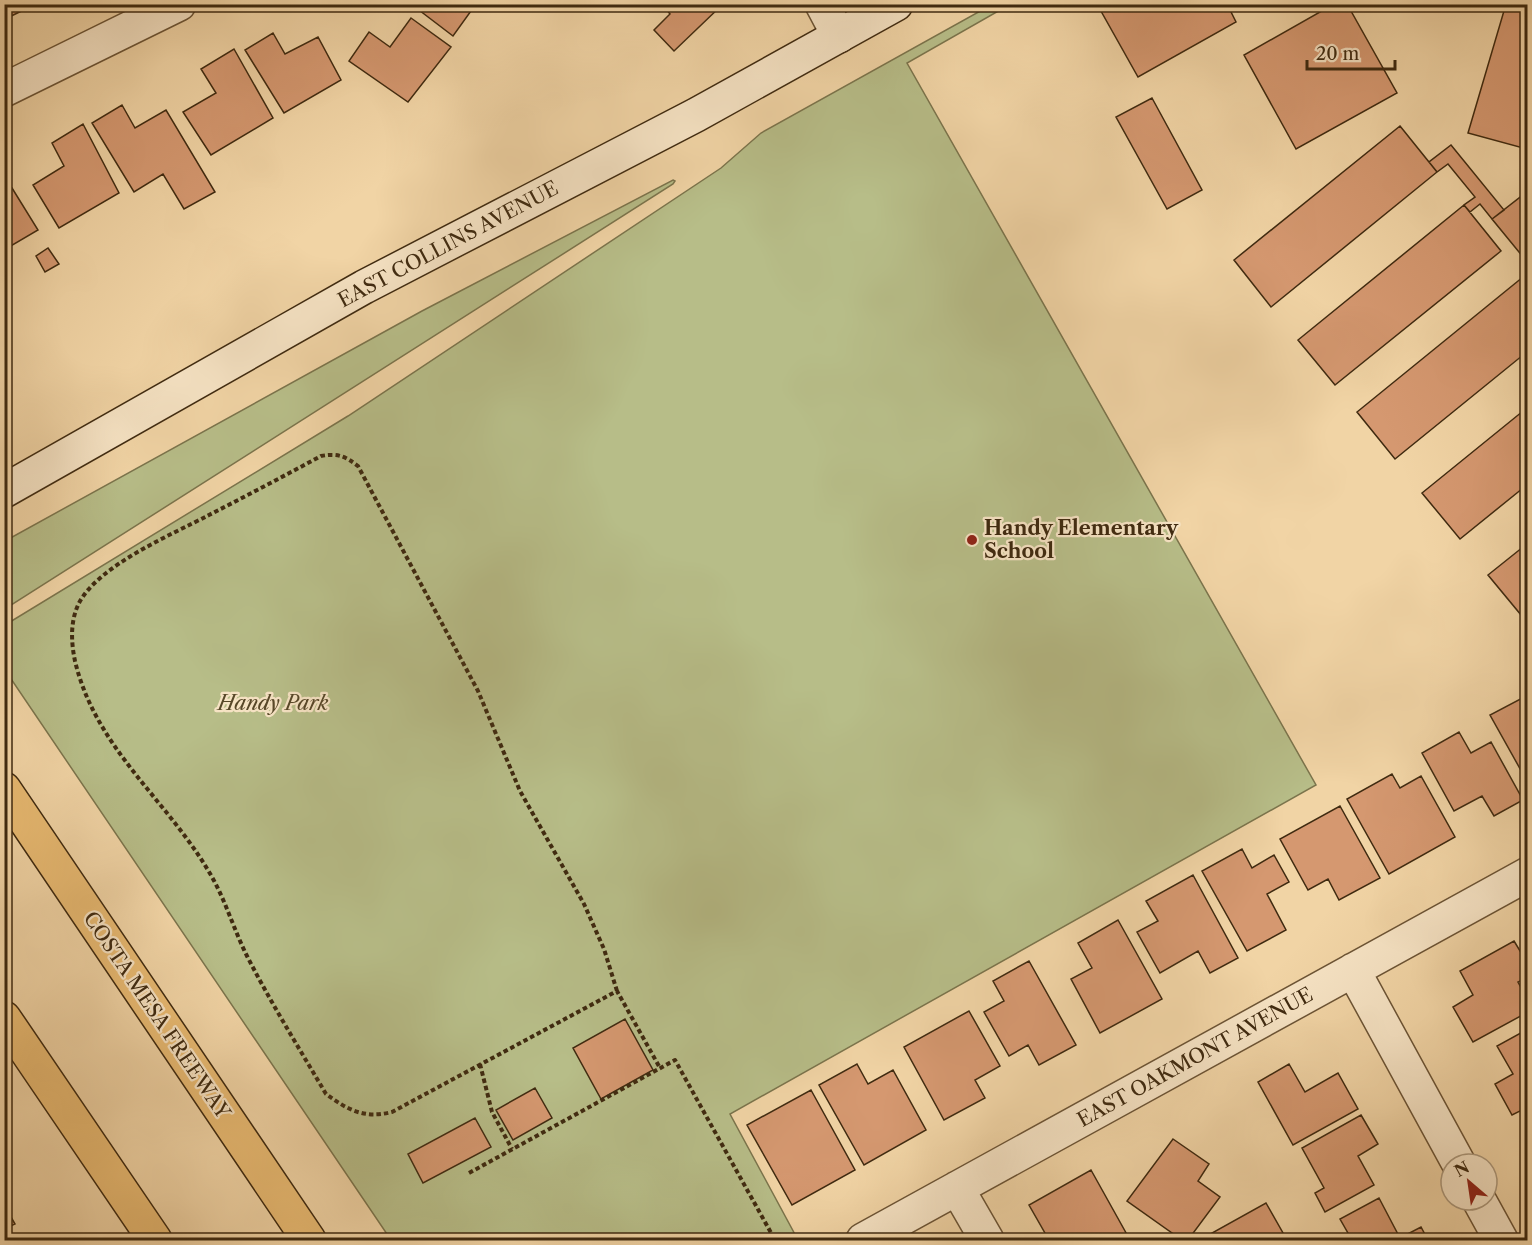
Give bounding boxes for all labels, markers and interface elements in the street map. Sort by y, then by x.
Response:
scale bar [1307,33,1396,71]
text: 20 m [1316,43,1360,65]
street label: EAST COLLINS AVENUE [334,176,562,312]
place label: Handy Elementary School [984,516,1179,563]
marker: Handy Elementary School [965,533,979,547]
park label: Handy Park [216,691,329,715]
street label: COSTA MESA FREEWAY [79,907,236,1124]
street label: EAST OAKMONT AVENUE [1073,982,1317,1132]
north arrow [1439,1152,1499,1212]
text: N [1451,1157,1473,1181]

